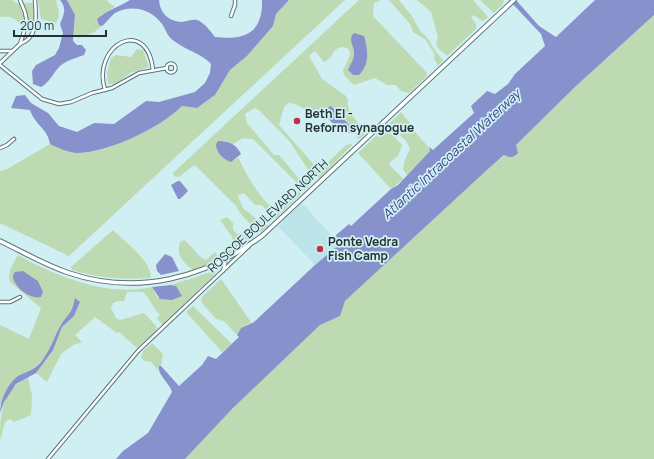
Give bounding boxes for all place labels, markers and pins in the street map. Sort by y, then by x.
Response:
place label: Beth El - Reform synagogue [305,105,414,136]
marker: Beth El - Reform synagogue [292,116,302,126]
place label: Ponte Vedra Fish Camp [328,233,398,264]
marker: Ponte Vedra Fish Camp [315,244,325,254]

